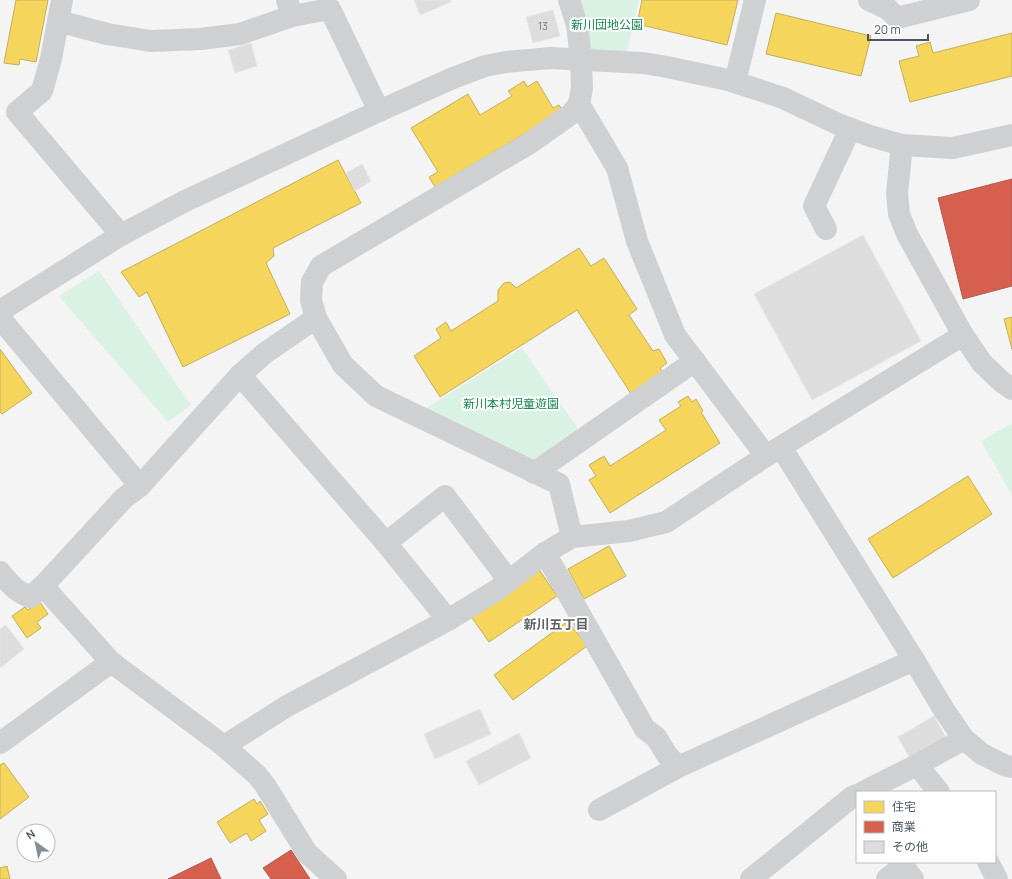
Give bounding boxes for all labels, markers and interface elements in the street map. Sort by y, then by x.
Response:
park label: 新川団地公園 [571,16,643,33]
scale bar [868,16,928,42]
house number: 13 [538,19,548,33]
text: 20 m [874,21,901,38]
park label: 新川本村児童遊園 [463,395,559,412]
district label: 新川五丁目 [523,615,589,633]
legend [856,791,996,863]
text: 住宅 [892,798,916,815]
text: 商業 [892,818,916,835]
north arrow [16,823,56,863]
text: N [23,826,38,843]
text: その他 [892,838,928,855]

